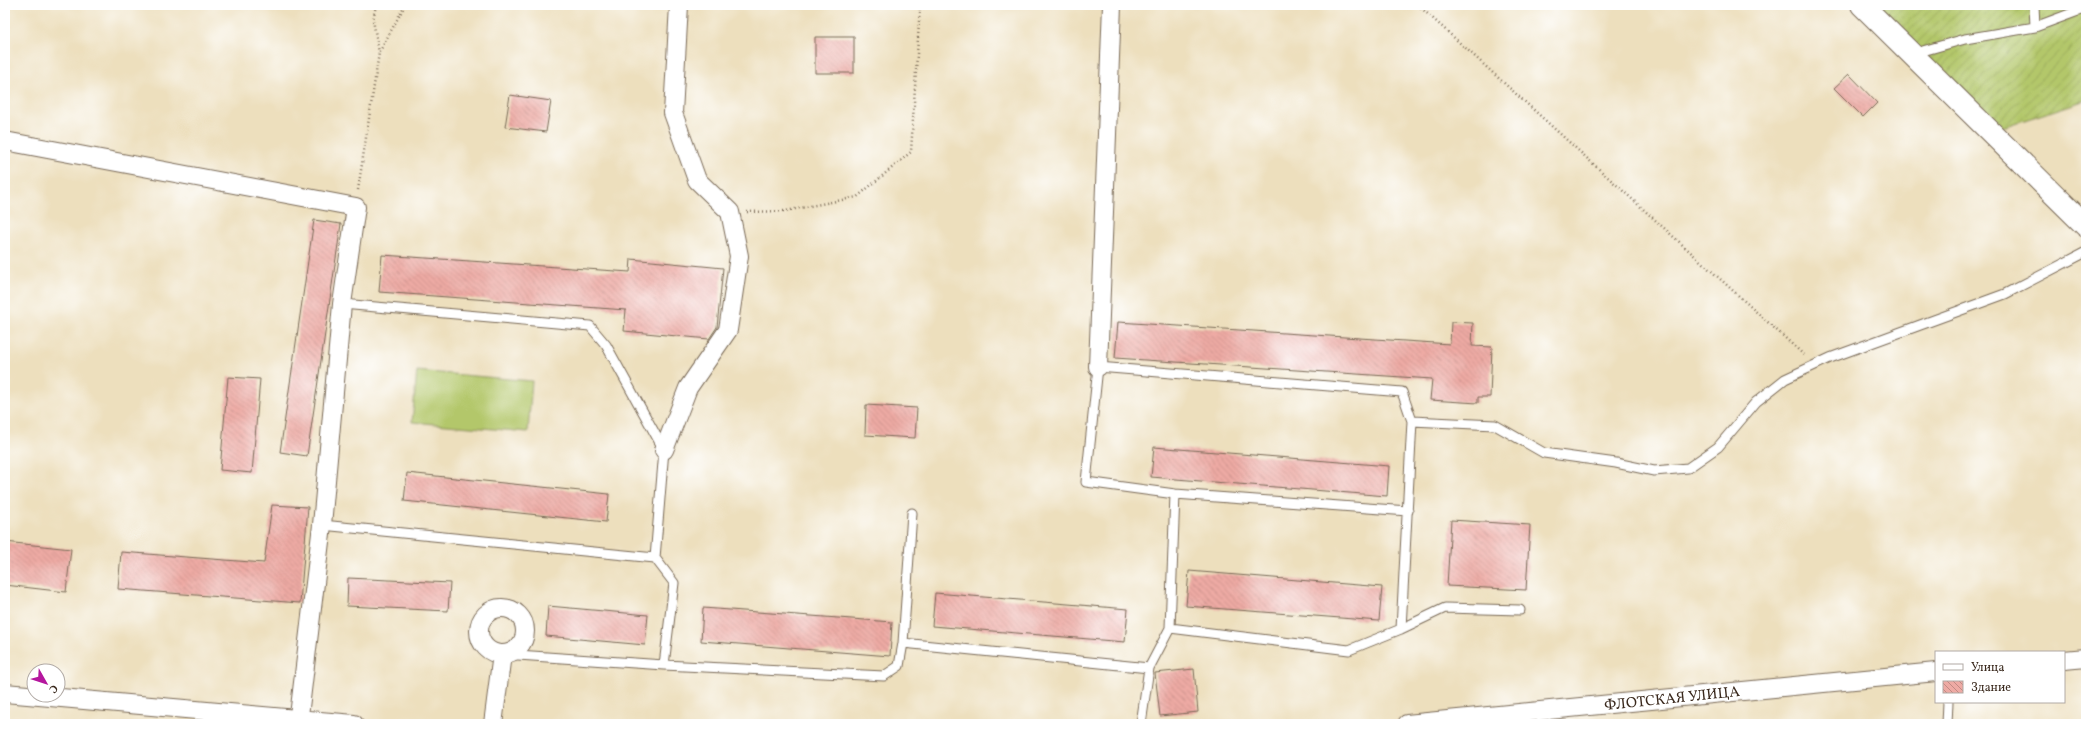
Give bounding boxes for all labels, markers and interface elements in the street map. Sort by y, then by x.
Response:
legend [1935,651,2065,703]
text: Улица [1971,660,2004,676]
north arrow [26,663,66,703]
text: Здание [1971,680,2011,696]
text: С [45,681,61,696]
street label: ФЛОТСКАЯ УЛИЦА [1603,682,1741,717]

